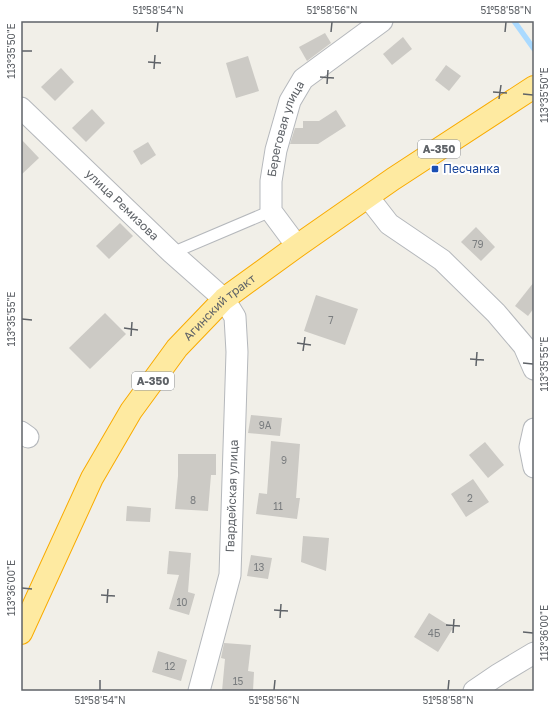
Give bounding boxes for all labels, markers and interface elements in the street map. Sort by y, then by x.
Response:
text: 51°58'54"N [132,4,184,16]
text: 51°58'56"N [306,4,358,16]
text: 51°58'58"N [480,4,532,16]
text: 113°35'50"E [5,23,17,79]
text: 113°35'50"E [538,67,550,123]
street label: Береговая улица [264,78,307,178]
road number: А-350 [418,140,460,158]
place label: Песчанка [443,161,500,176]
marker: Песчанка [430,164,440,174]
street label: улица Ремизова [83,166,162,243]
house number: 79 [472,238,484,250]
street label: Агинский тракт [180,271,258,344]
text: 113°35'55"E [5,292,17,346]
house number: 7 [328,314,334,326]
text: 113°35'55"E [538,337,550,391]
road number: А-350 [132,372,174,390]
house number: 9А [259,419,272,431]
street label: Гвардейская улица [222,439,241,553]
house number: 9 [281,454,287,466]
house number: 2 [467,492,473,504]
house number: 8 [190,494,196,506]
house number: 11 [273,500,283,512]
text: 113°36'00"E [5,560,17,616]
house number: 13 [254,561,264,573]
house number: 10 [176,596,188,608]
text: 113°36'00"E [538,605,550,661]
house number: 4Б [428,627,441,639]
house number: 12 [165,660,176,672]
house number: 15 [233,675,244,687]
text: 51°58'54"N [74,694,126,706]
text: 51°58'56"N [248,694,300,706]
text: 51°58'58"N [422,694,474,706]

